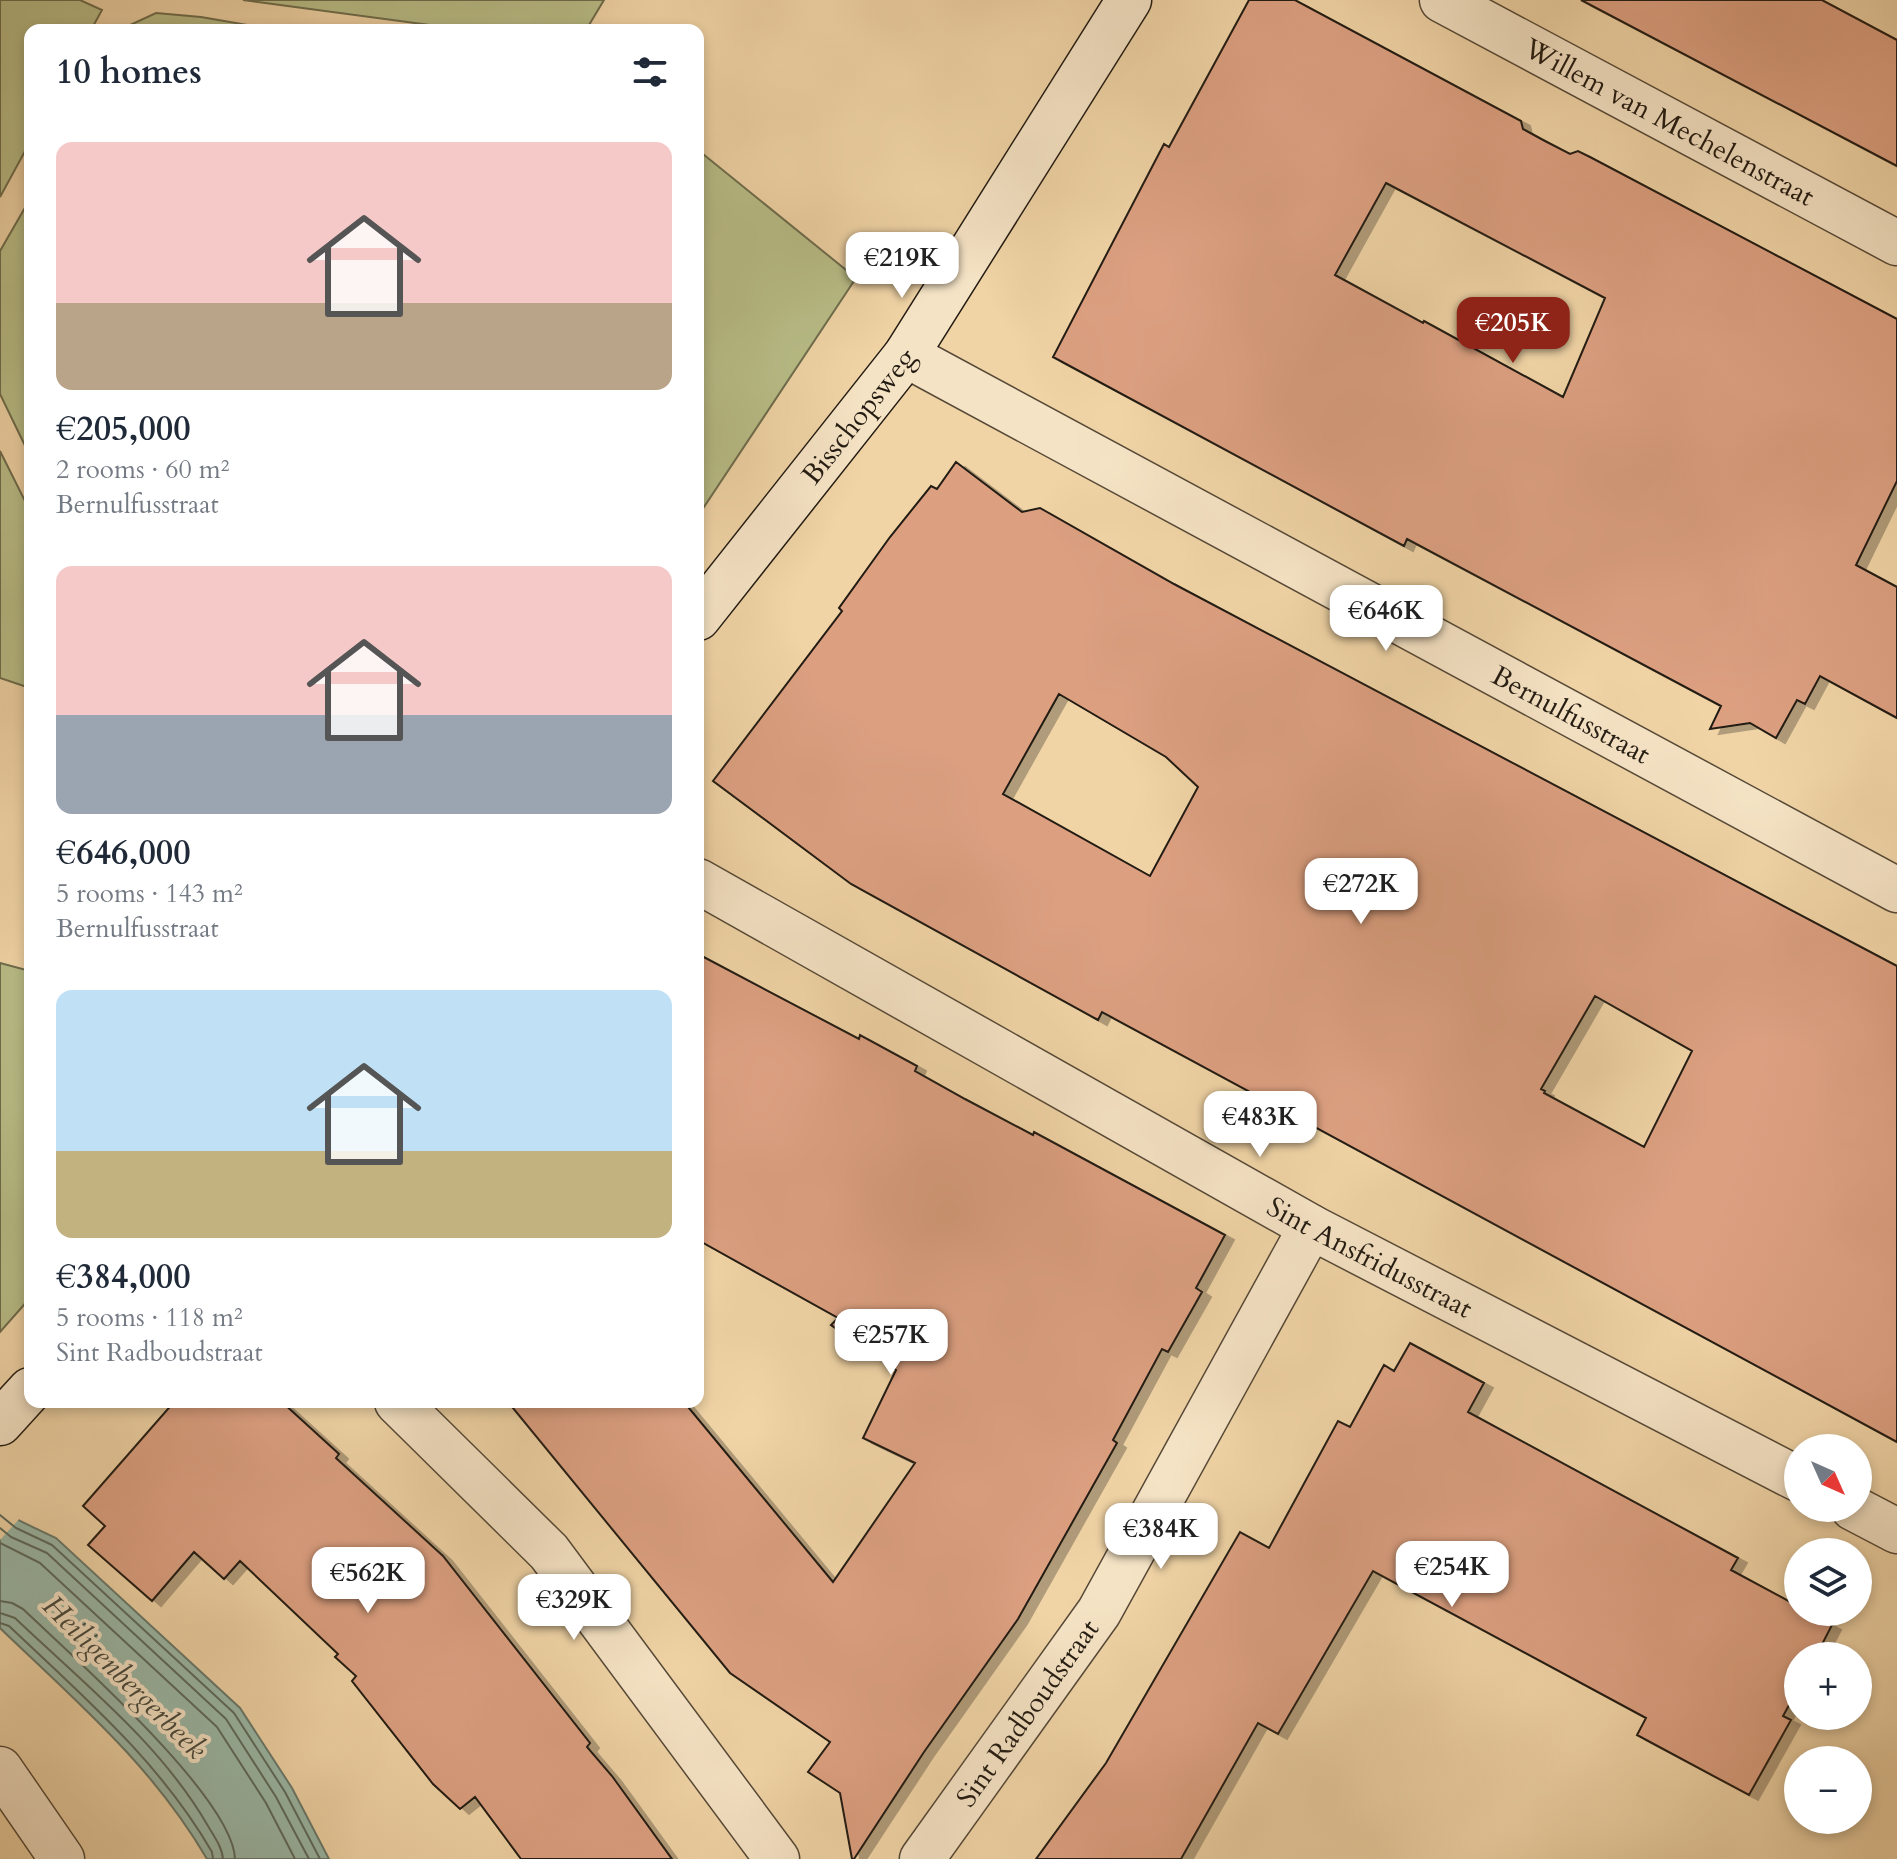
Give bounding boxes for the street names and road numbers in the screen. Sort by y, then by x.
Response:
street label: Willem van Mechelenstraat [1516,29,1821,216]
street label: Bisschopsweg [793,340,925,492]
street label: Bernulfusstraat [1485,657,1657,773]
street label: Sint Ansfridusstraat [1260,1188,1479,1327]
street label: Sint Radboudstraat [947,1612,1108,1815]

